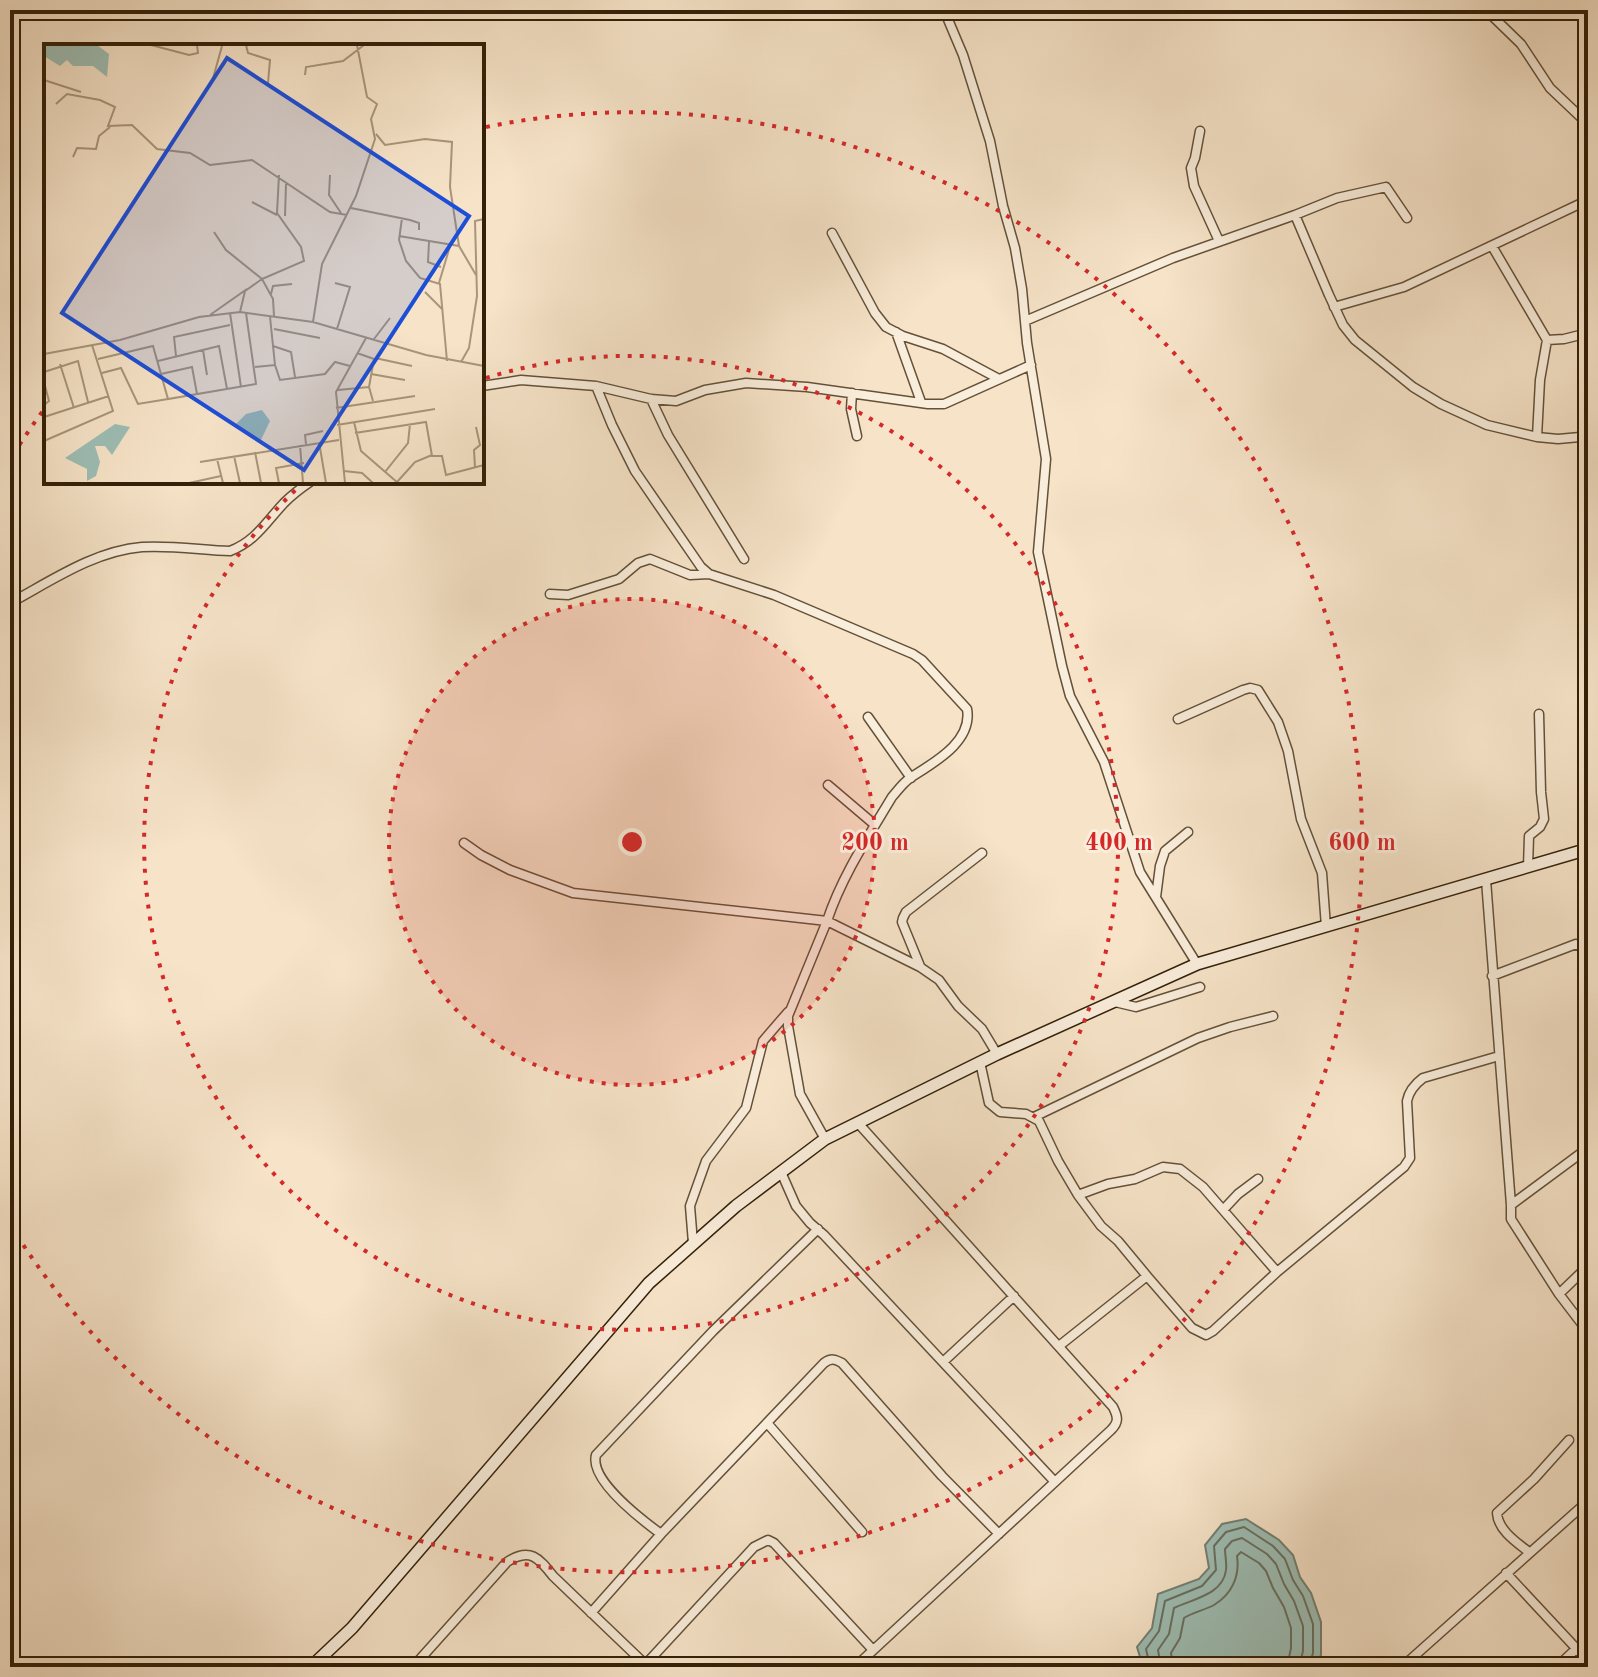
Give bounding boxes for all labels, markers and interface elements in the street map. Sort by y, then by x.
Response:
inset map [44,44,484,484]
centre of rings [618,828,646,856]
text: 200 m [841,832,909,856]
text: 400 m [1085,832,1153,856]
text: 600 m [1328,832,1396,856]

